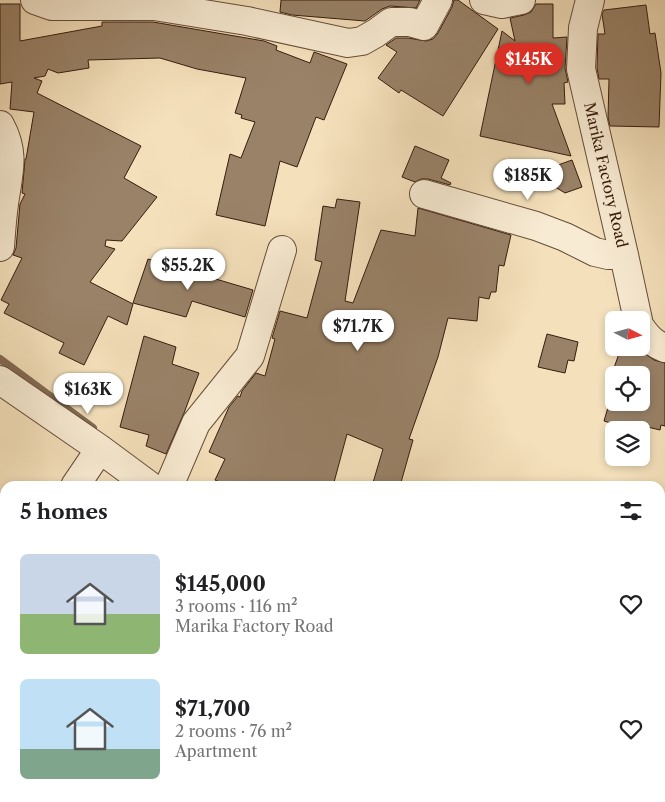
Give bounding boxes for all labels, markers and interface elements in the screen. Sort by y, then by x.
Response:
pin: $145K [494,42,564,85]
text: $145K [505,49,553,69]
street label: Marika Factory Road [580,100,632,250]
pin: $185K [493,158,563,201]
text: $185K [504,165,552,185]
pin: $55.2K [147,248,229,291]
text: $55.2K [161,255,215,275]
pin: $71.7K [317,310,399,352]
north arrow [605,311,650,356]
map controls [605,311,650,466]
text: $71.7K [333,316,383,336]
button: locate [605,366,650,411]
pin: $163K [53,372,123,415]
text: $163K [64,379,112,399]
button: layers [605,421,650,466]
icon: filters [617,497,645,525]
text: 5 homes [20,499,108,524]
text: $145,000 [175,571,266,596]
icon: home [60,574,120,634]
icon: heart [617,590,645,618]
text: 3 rooms · 116 m² [175,596,298,616]
text: Marika Factory Road [175,616,334,636]
text: $71,700 [175,696,250,721]
icon: home [60,699,120,759]
icon: heart [617,715,645,743]
text: 2 rooms · 76 m² [175,721,292,741]
text: Apartment [175,741,257,761]

